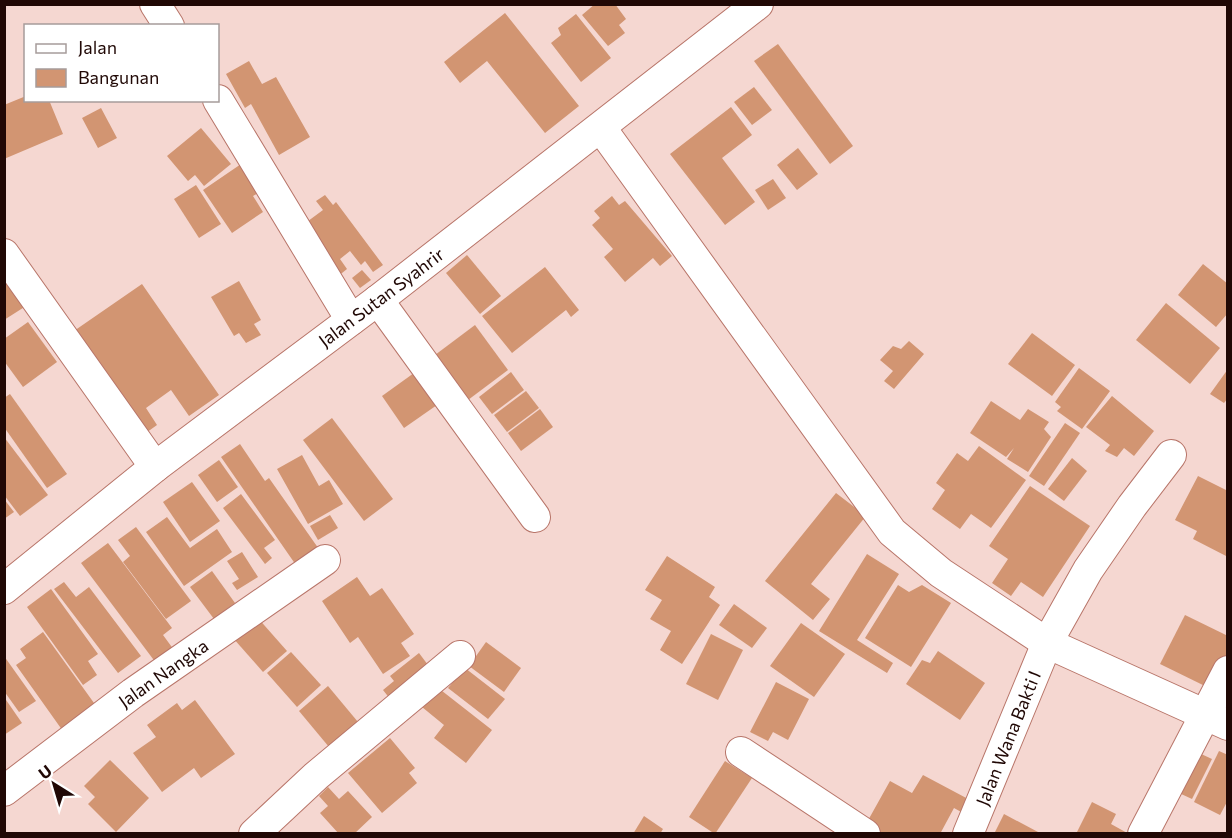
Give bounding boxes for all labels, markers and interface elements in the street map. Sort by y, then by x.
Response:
legend [24,24,219,102]
text: Jalan [78,36,117,58]
text: Bangunan [78,66,159,88]
street label: Jalan Sutan Syahrir [314,243,448,351]
street label: Jalan Nangka [114,634,212,712]
street label: Jalan Wana Bakti I [971,667,1045,809]
north arrow [24,754,84,814]
text: U [34,761,55,783]

